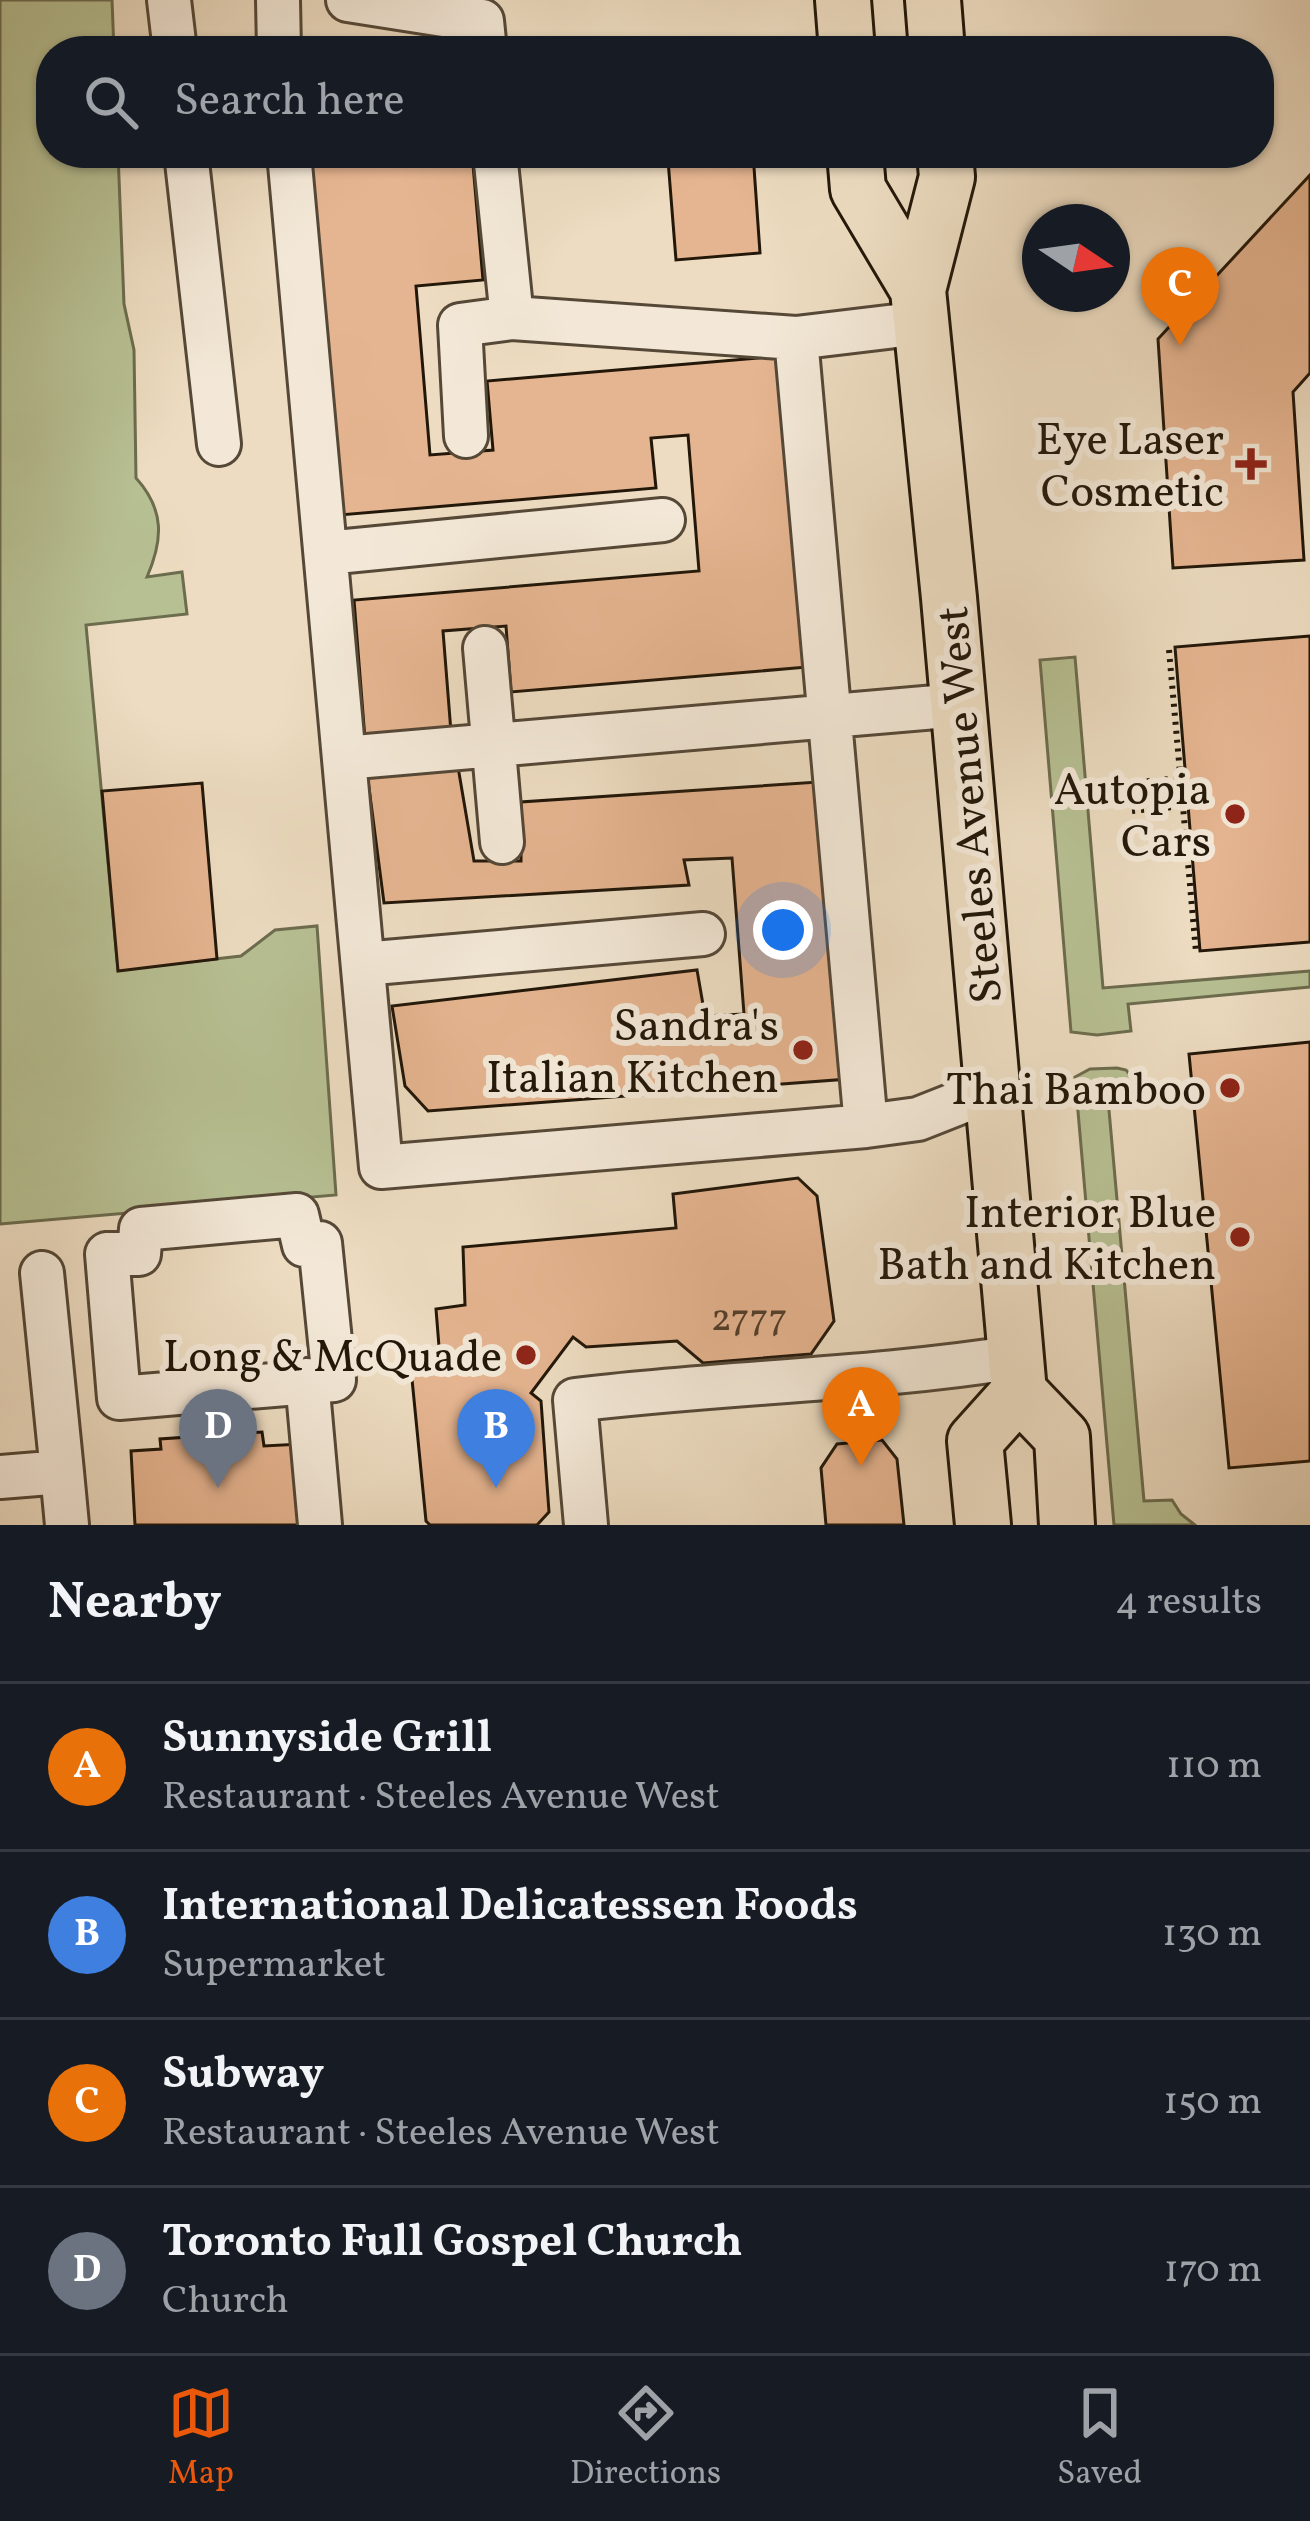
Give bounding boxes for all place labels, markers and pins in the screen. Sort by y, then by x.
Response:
pin: C [1141,247,1219,346]
place label: Eye Laser Cosmetic [1036,411,1224,526]
marker: Eye Laser Cosmetic [1235,448,1267,480]
place label: Autopia Cars [1054,761,1211,876]
marker: Autopia Cars [1222,801,1248,827]
place label: Sandra's Italian Kitchen [486,997,779,1112]
marker: Sandra's Italian Kitchen [790,1037,816,1063]
place label: Thai Bamboo [946,1061,1206,1124]
marker: Thai Bamboo [1217,1075,1243,1101]
place label: Interior Blue Bath and Kitchen [878,1184,1216,1299]
marker: Interior Blue Bath and Kitchen [1227,1224,1253,1250]
place label: Long & McQuade [163,1328,502,1391]
marker: Long & McQuade [513,1342,539,1368]
pin: A [822,1367,900,1466]
pin: D [179,1389,257,1488]
pin: B [457,1389,535,1488]

